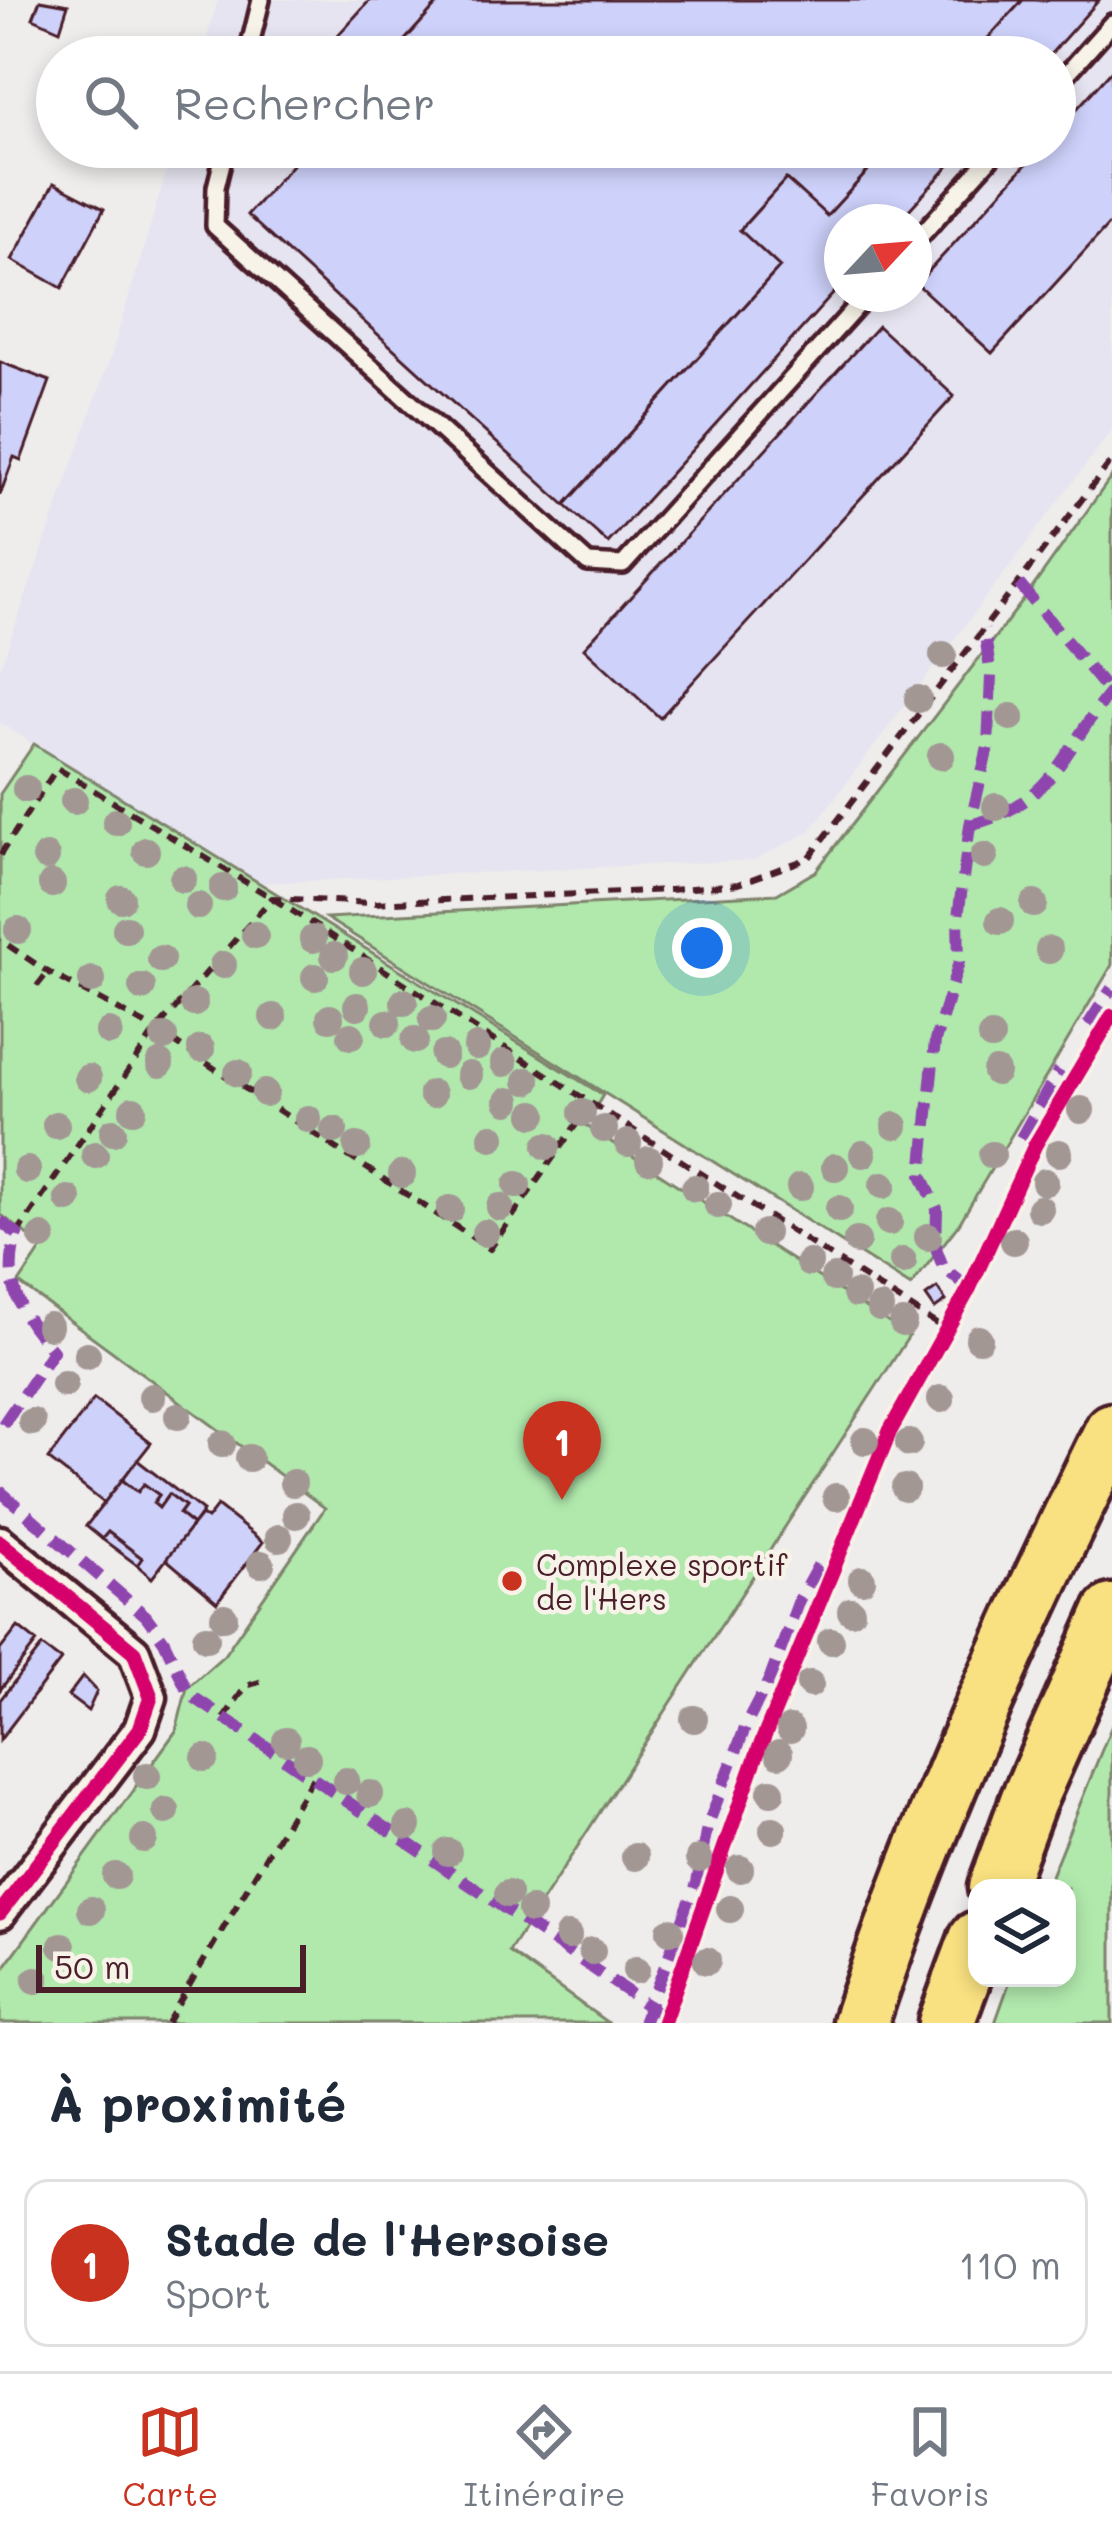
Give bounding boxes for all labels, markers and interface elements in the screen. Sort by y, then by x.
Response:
search box [36,36,1076,168]
icon: search [78,69,144,135]
text: Rechercher [174,73,435,131]
north arrow [824,204,932,312]
your location [672,918,732,978]
pin: 1 [523,1401,601,1500]
place label: Complexe sportif de l'Hers [536,1544,788,1618]
marker: Complexe sportif de l'Hers [499,1568,525,1594]
map controls [968,1879,1076,1987]
button: layers [968,1879,1076,1987]
scale bar [36,1939,306,1992]
text: 50 m [54,1944,130,1987]
text: À proximité [48,2068,346,2135]
text: Stade de l'Hersoise [165,2209,609,2267]
text: 1 [81,2238,99,2289]
text: 110 m [959,2238,1061,2289]
text: Sport [165,2267,271,2318]
tab: Carte [123,2399,218,2514]
tab: Itinéraire [463,2399,625,2514]
tab: Favoris [871,2399,989,2514]

